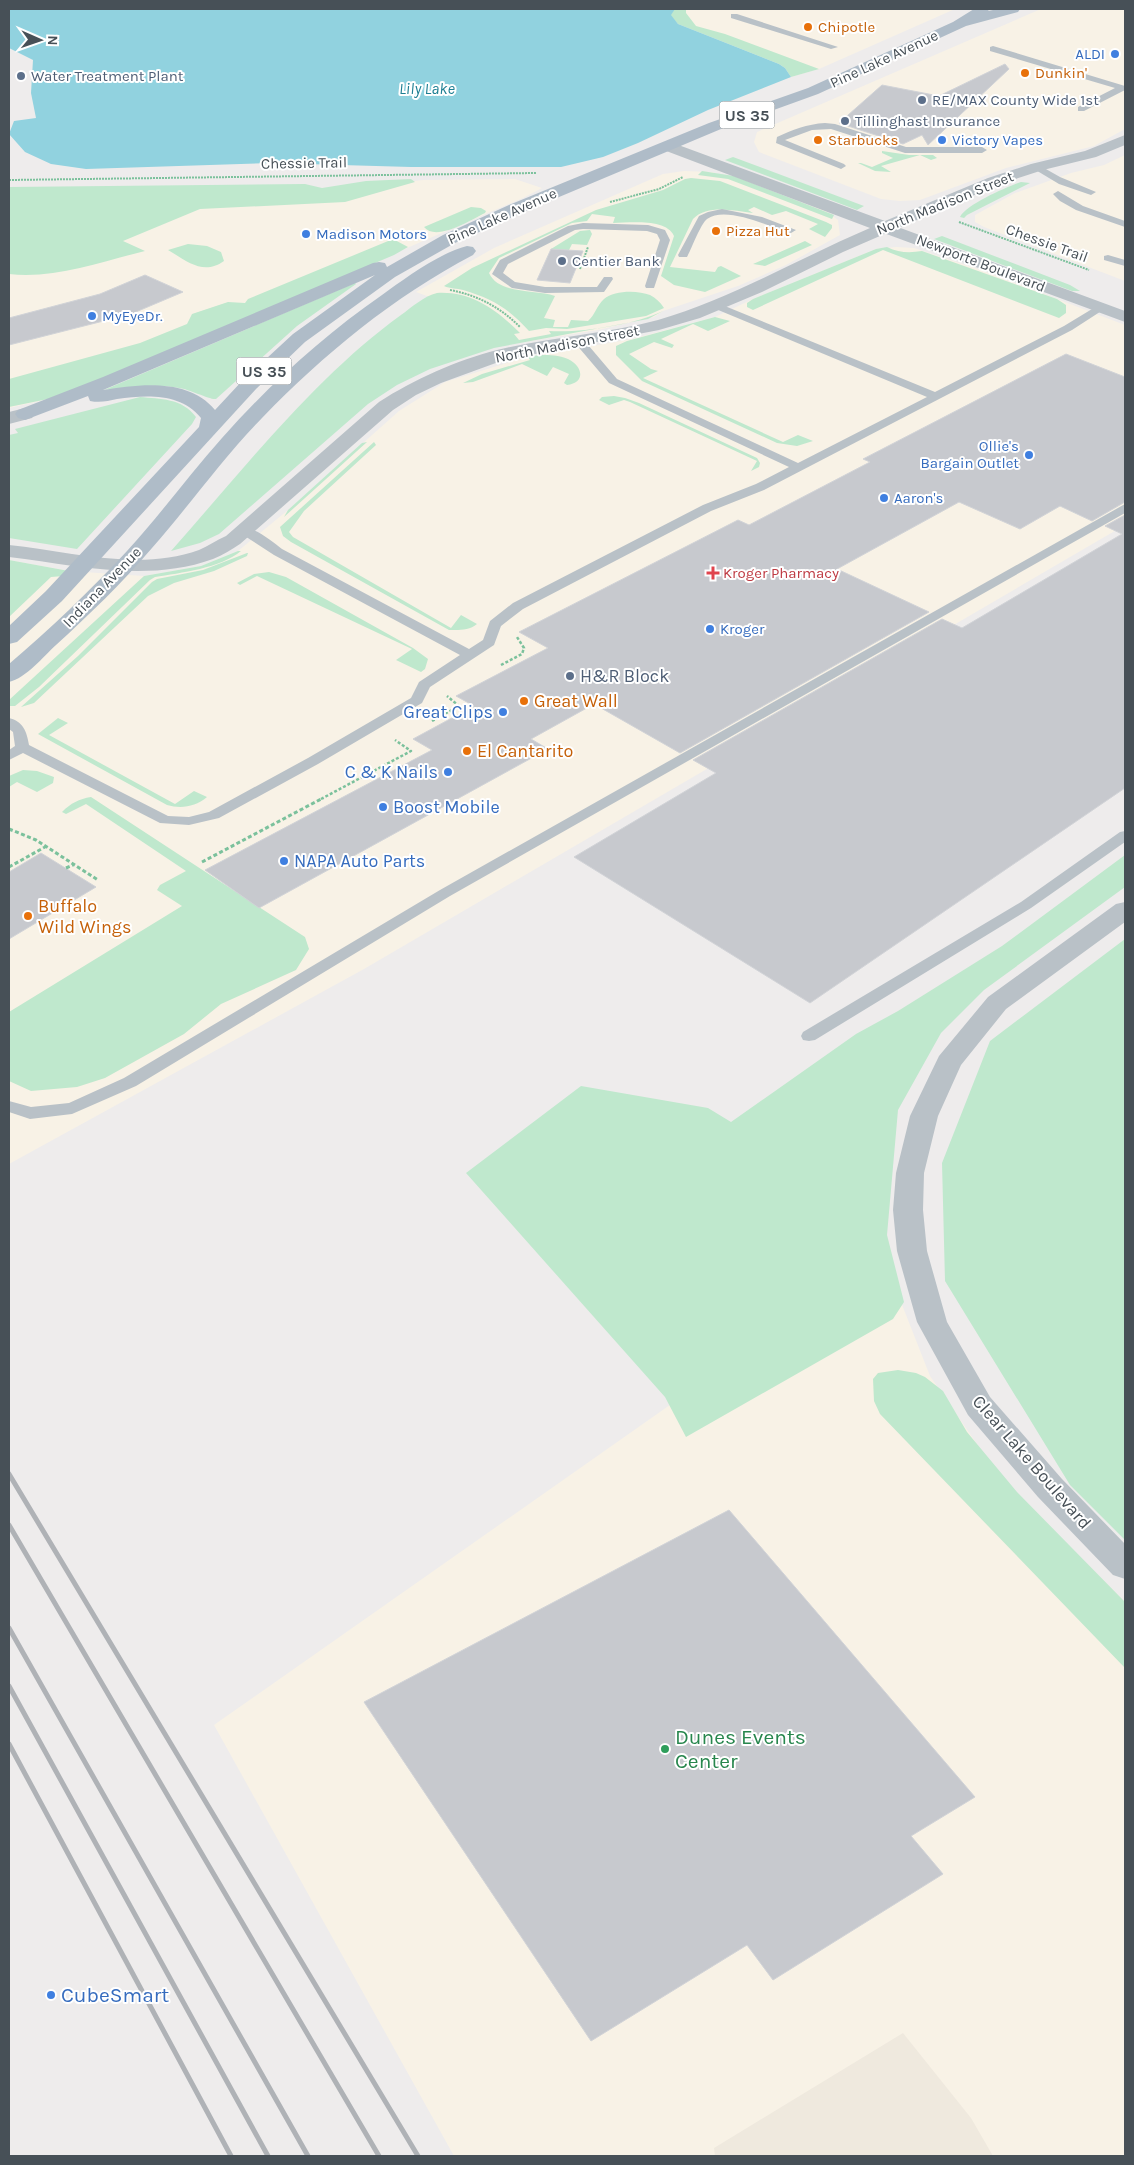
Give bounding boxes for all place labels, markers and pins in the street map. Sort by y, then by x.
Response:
place label: Chipotle [818,18,875,36]
marker: Chipotle [802,21,814,33]
place label: ALDI [1075,45,1105,63]
marker: ALDI [1109,48,1121,60]
place label: Dunkin' [1035,64,1087,82]
place label: Water Treatment Plant [31,67,184,85]
marker: Dunkin' [1019,67,1031,79]
marker: Water Treatment Plant [15,70,27,82]
place label: RE/MAX County Wide 1st [932,91,1099,109]
marker: RE/MAX County Wide 1st [916,94,928,106]
place label: Tillinghast Insurance [855,112,1000,130]
marker: Tillinghast Insurance [839,115,851,127]
place label: Starbucks [828,131,898,149]
place label: Victory Vapes [952,131,1043,149]
marker: Starbucks [812,134,824,146]
marker: Victory Vapes [936,134,948,146]
place label: Pizza Hut [726,222,790,240]
place label: Madison Motors [316,225,427,243]
marker: Pizza Hut [710,225,722,237]
marker: Madison Motors [300,228,312,240]
place label: Centier Bank [572,252,660,270]
marker: Centier Bank [556,255,568,267]
place label: MyEyeDr. [102,307,163,325]
marker: MyEyeDr. [86,310,98,322]
place label: Ollie's Bargain Outlet [920,437,1019,472]
marker: Ollie's Bargain Outlet [1023,449,1035,461]
place label: Aaron's [894,489,943,507]
marker: Aaron's [878,492,890,504]
place label: Kroger Pharmacy [723,564,839,582]
marker: Kroger Pharmacy [707,567,719,579]
place label: Kroger [720,620,765,638]
marker: Kroger [704,623,716,635]
place label: H&R Block [580,665,669,687]
marker: H&R Block [564,670,576,682]
place label: Great Wall [534,690,618,712]
marker: Great Wall [518,695,530,707]
place label: Great Clips [403,701,493,723]
marker: Great Clips [497,706,509,718]
place label: El Cantarito [477,740,573,762]
marker: El Cantarito [461,745,473,757]
place label: C & K Nails [345,761,438,783]
marker: C & K Nails [442,766,454,778]
place label: Boost Mobile [393,796,500,818]
marker: Boost Mobile [377,801,389,813]
place label: NAPA Auto Parts [294,850,425,872]
marker: NAPA Auto Parts [278,855,290,867]
place label: Buffalo Wild Wings [38,895,131,938]
marker: Buffalo Wild Wings [22,910,34,922]
place label: Dunes Events Center [675,1725,806,1773]
marker: Dunes Events Center [659,1743,671,1755]
place label: CubeSmart [61,1983,169,2007]
marker: CubeSmart [45,1989,57,2001]

